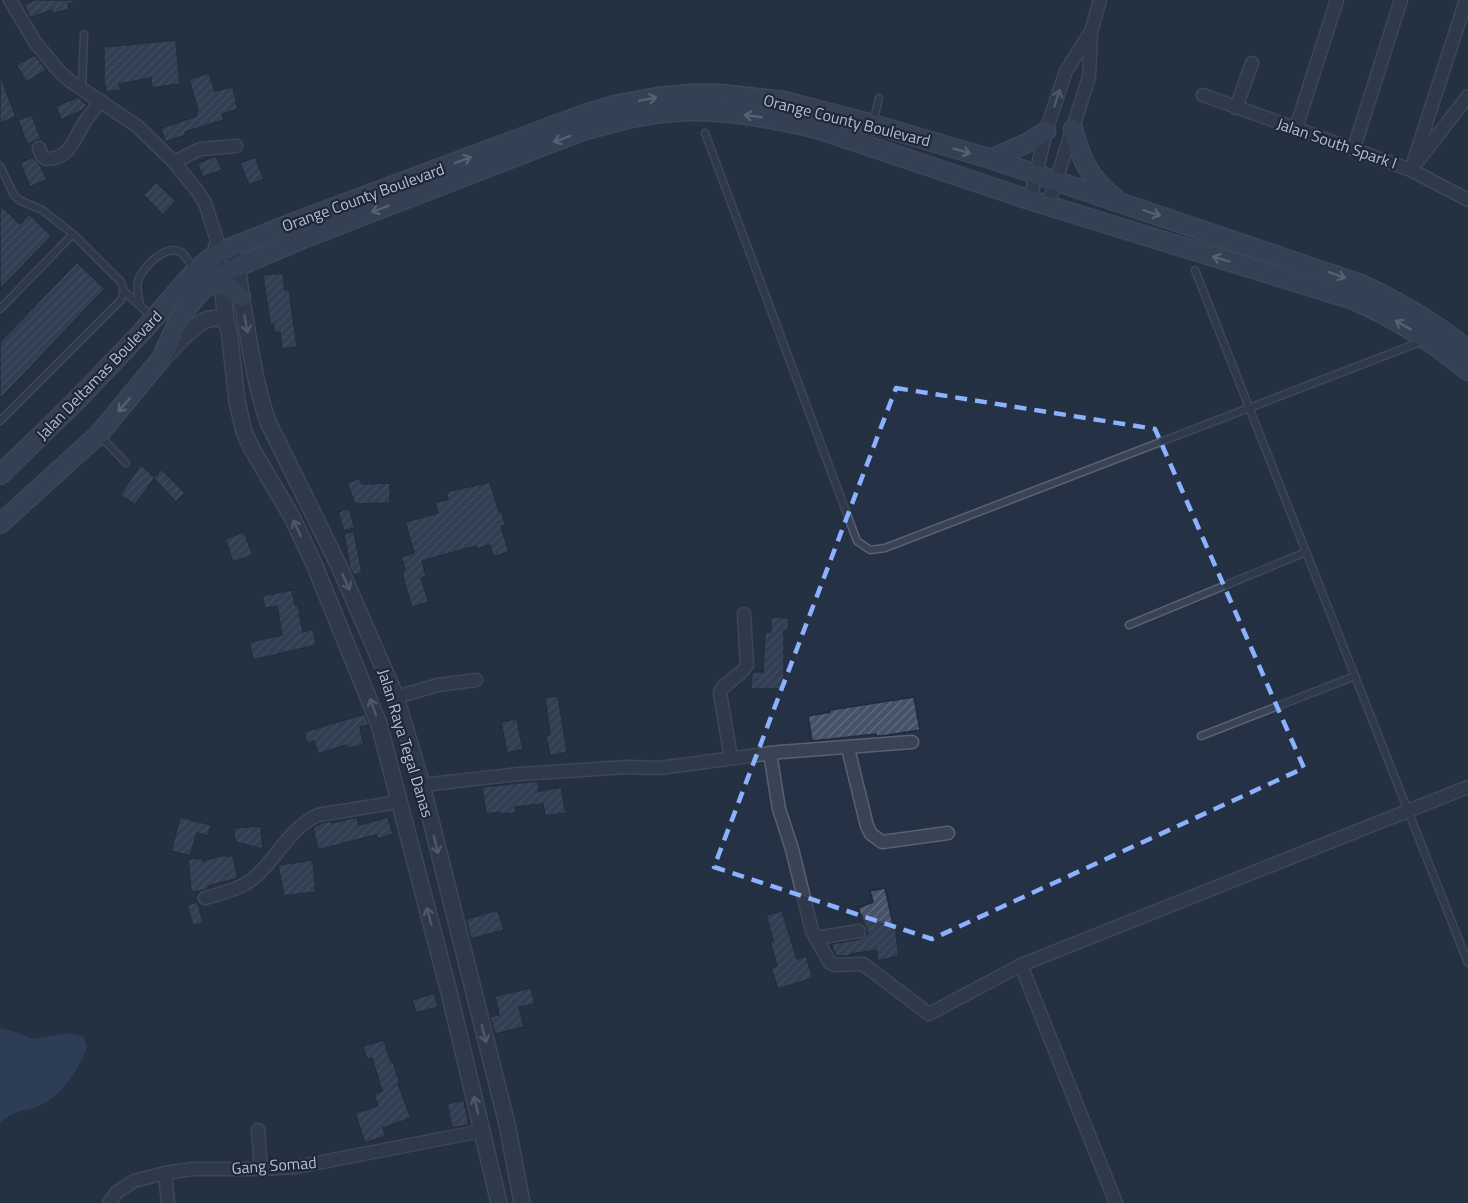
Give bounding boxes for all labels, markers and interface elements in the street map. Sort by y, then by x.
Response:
street label: Orange County Boulevard [761,88,933,152]
one-way arrow [1053,89,1064,108]
one-way arrow [638,93,657,104]
one-way arrow [744,111,763,122]
street label: Jalan South Spark I [1274,111,1400,175]
one-way arrow [553,134,572,145]
one-way arrow [952,146,971,157]
one-way arrow [453,154,472,165]
street label: Orange County Boulevard [278,156,448,238]
one-way arrow [371,204,390,215]
one-way arrow [1142,208,1161,219]
one-way arrow [1211,253,1230,264]
one-way arrow [1327,271,1345,282]
street label: Jalan Deltamas Boulevard [30,305,168,445]
one-way arrow [241,313,252,333]
one-way arrow [1395,318,1412,330]
one-way arrow [118,397,131,413]
one-way arrow [290,519,302,537]
one-way arrow [341,572,352,591]
street label: Jalan Raya Tegal Danas [372,666,440,820]
one-way arrow [366,699,377,717]
one-way arrow [431,835,443,854]
one-way arrow [422,907,434,926]
one-way arrow [478,1024,490,1043]
one-way arrow [470,1096,482,1115]
street label: Gang Somad [231,1150,317,1180]

